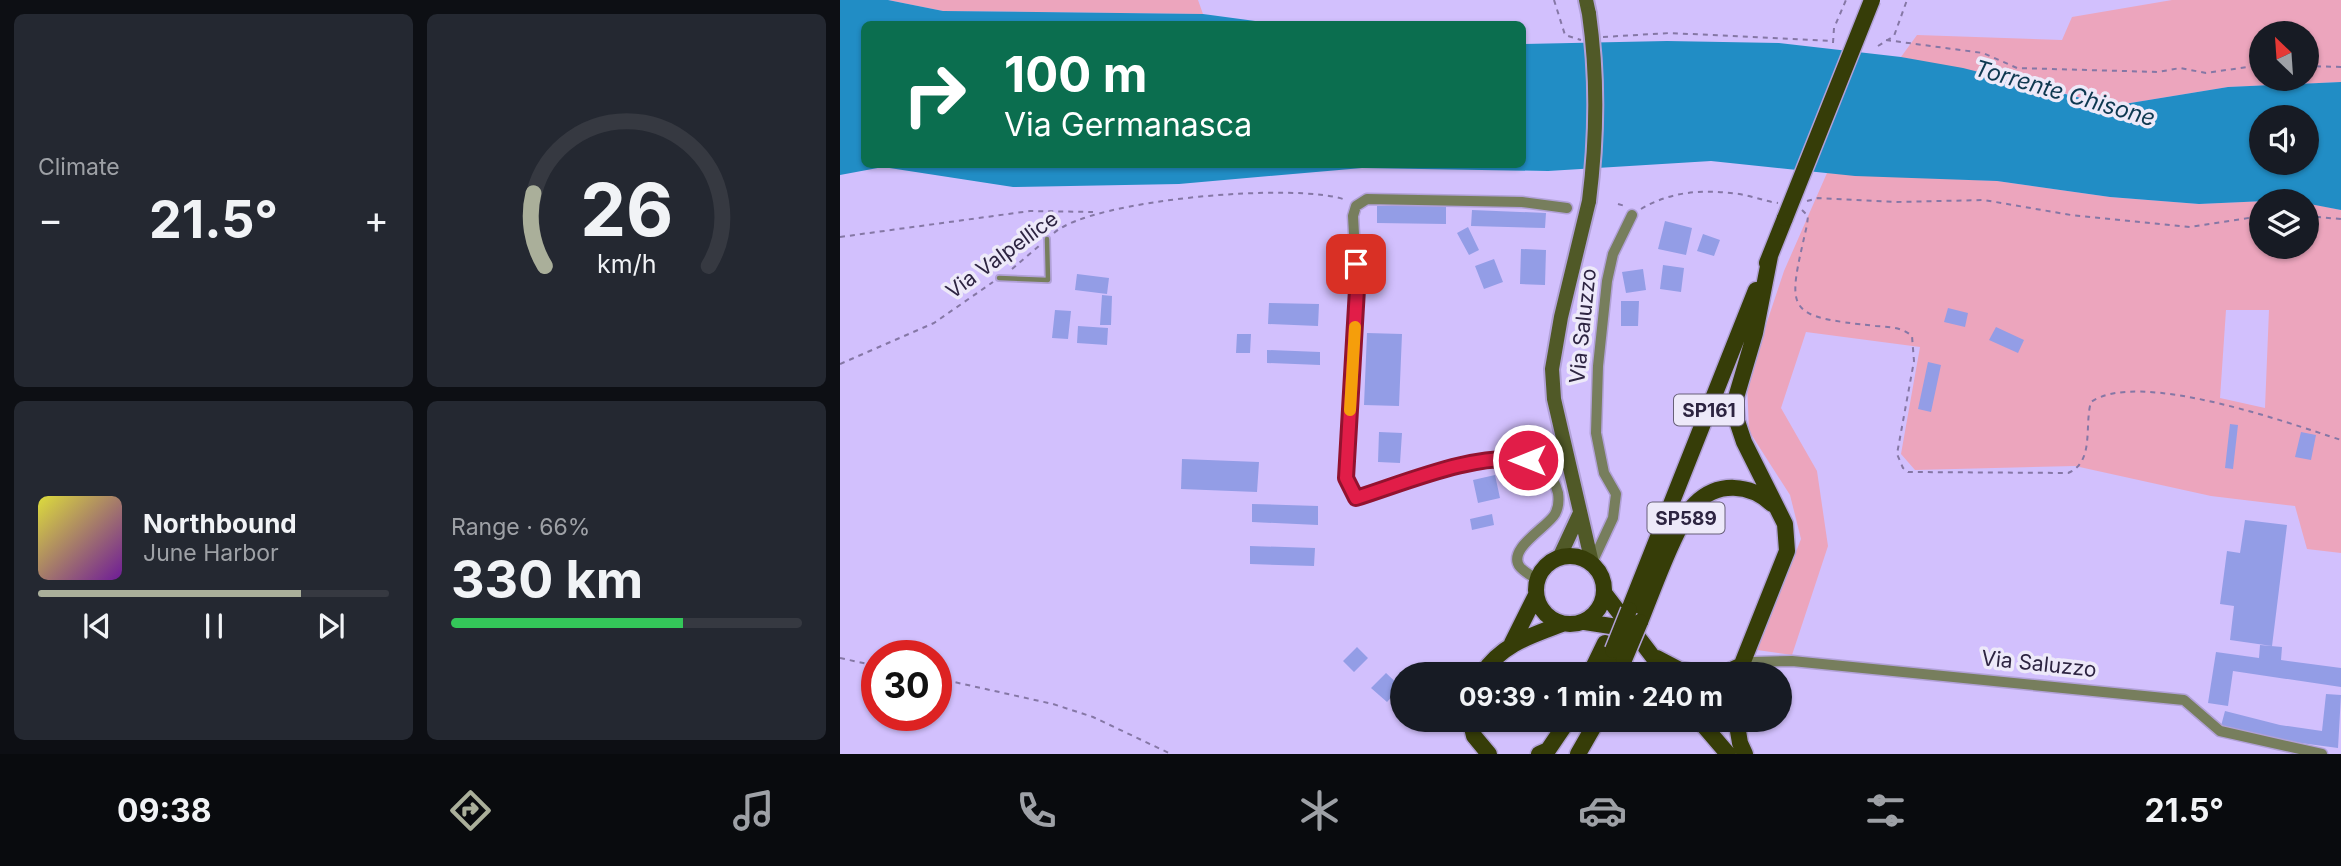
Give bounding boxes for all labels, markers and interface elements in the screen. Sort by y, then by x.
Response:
north arrow [2249,21,2319,91]
map controls [2249,21,2319,259]
text: 100 m [1004,45,1148,104]
icon: right [889,49,980,140]
water label: Torrente Chisone [1971,54,2159,132]
text: Via Germanasca [1004,105,1252,144]
button: sound [2249,105,2319,175]
text: Climate [38,153,120,181]
text: 26 [580,166,673,255]
text: 21.5° [149,188,278,251]
button: layers [2249,189,2319,259]
text: − [38,196,63,242]
text: + [364,196,389,242]
street label: Via Valpellice [941,206,1063,304]
pin [1326,234,1386,294]
icon: arrive [1337,245,1375,283]
text: km/h [597,249,656,279]
street label: Via Saluzzo [1564,267,1601,385]
road number: SP161 [1674,394,1744,426]
position arrow [1491,423,1565,497]
road number: SP589 [1648,503,1724,534]
text: Northbound [143,508,297,539]
text: Range · 66% [451,513,590,541]
text: June Harbor [143,539,279,567]
text: 330 km [451,548,643,611]
icon: previous [78,607,116,645]
icon: pause [195,607,233,645]
icon: next [312,607,350,645]
speed limit sign: 30 [861,640,952,731]
street label: Via Saluzzo [1980,645,2098,682]
text: 09:39 · 1 min · 240 m [1459,681,1723,712]
icon: directions [446,786,495,835]
icon: music [729,786,778,835]
icon: phone [1012,786,1061,835]
icon: climate [1295,786,1344,835]
icon: car [1578,786,1627,835]
icon: filters [1861,786,1910,835]
text: 09:38 [117,791,212,830]
text: 21.5° [2144,791,2224,830]

